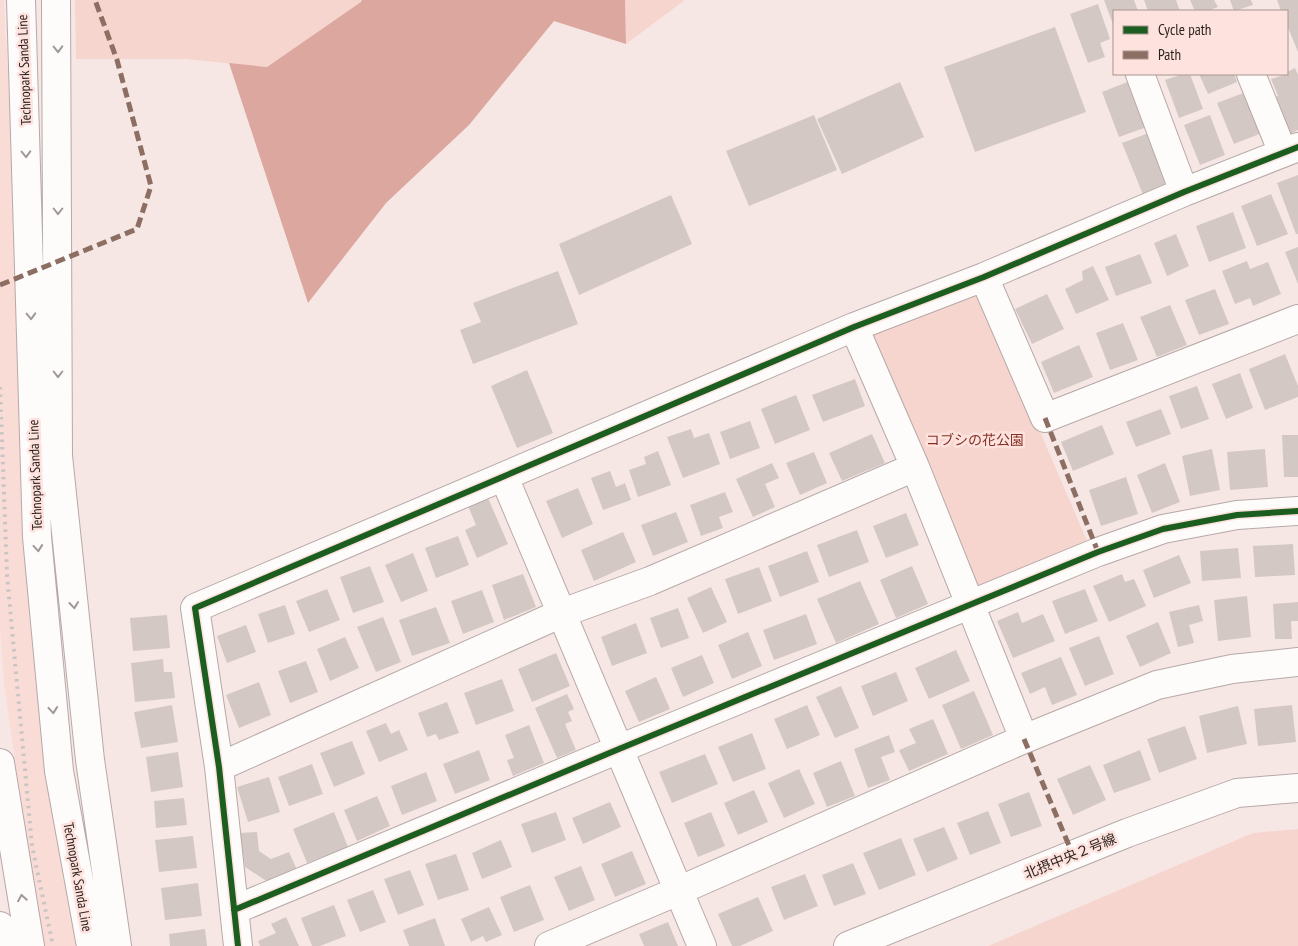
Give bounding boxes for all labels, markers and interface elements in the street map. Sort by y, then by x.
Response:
legend [1113,10,1288,75]
street label: Technopark Sanda Line [13,14,35,126]
text: Cycle path [1158,20,1211,39]
one-way arrow [52,45,63,53]
text: Path [1158,45,1181,64]
one-way arrow [21,150,31,158]
one-way arrow [53,208,63,215]
one-way arrow [25,312,36,320]
one-way arrow [53,370,63,378]
street label: Technopark Sanda Line [24,419,46,531]
park label: コブシの花公園 [926,431,1024,449]
one-way arrow [32,545,43,553]
one-way arrow [68,602,79,610]
one-way arrow [47,707,58,715]
street label: Technopark Sanda Line [60,821,96,933]
street label: 北摂中央２号線 [1021,829,1119,883]
one-way arrow [18,894,28,902]

